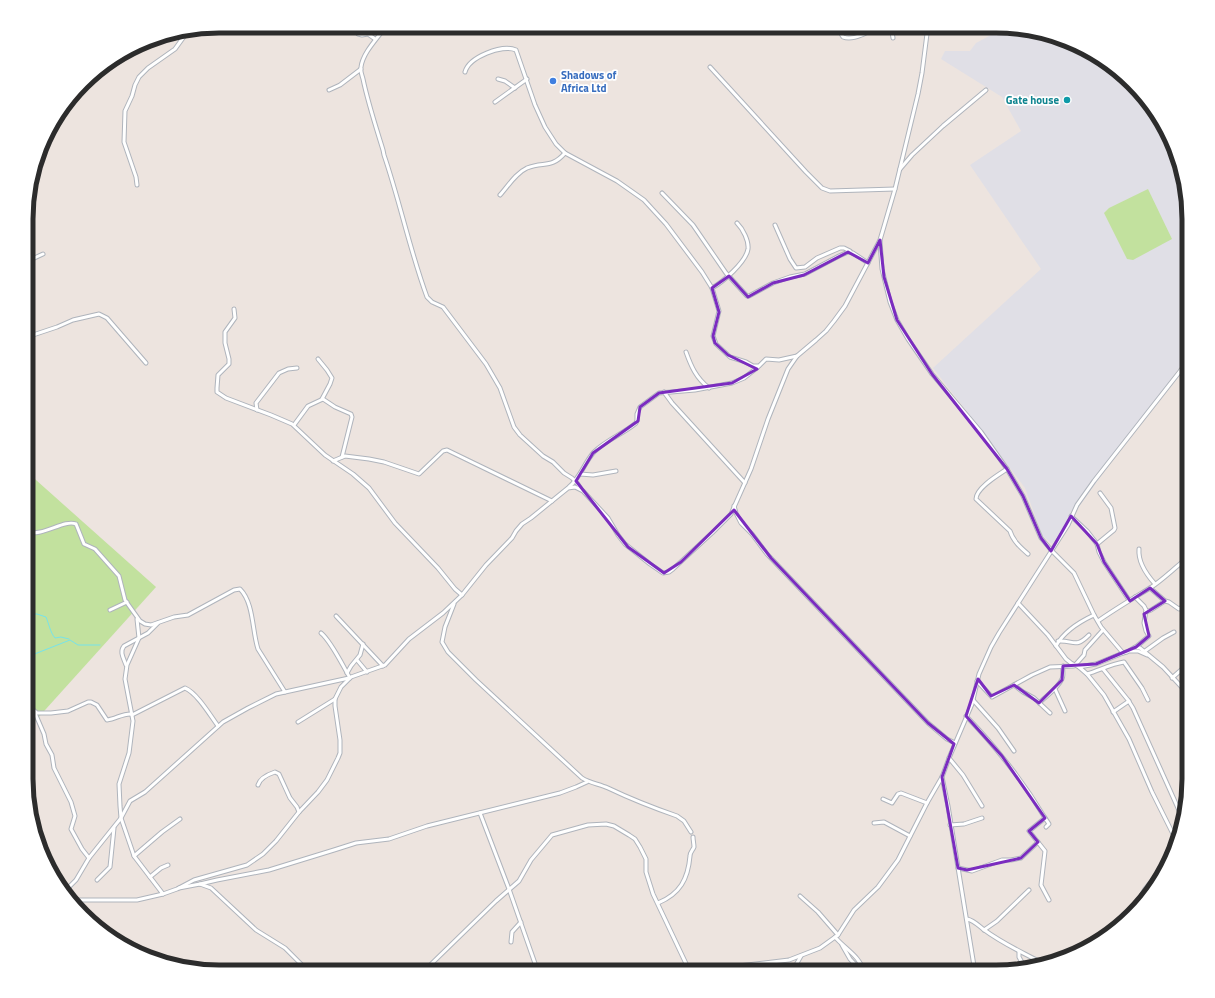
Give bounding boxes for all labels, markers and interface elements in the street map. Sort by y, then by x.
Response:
place label: Shadows of Africa Ltd [561,67,617,96]
marker: Shadows of Africa Ltd [548,76,558,86]
place label: Gate house [1006,92,1059,108]
marker: Gate house [1062,95,1072,105]

